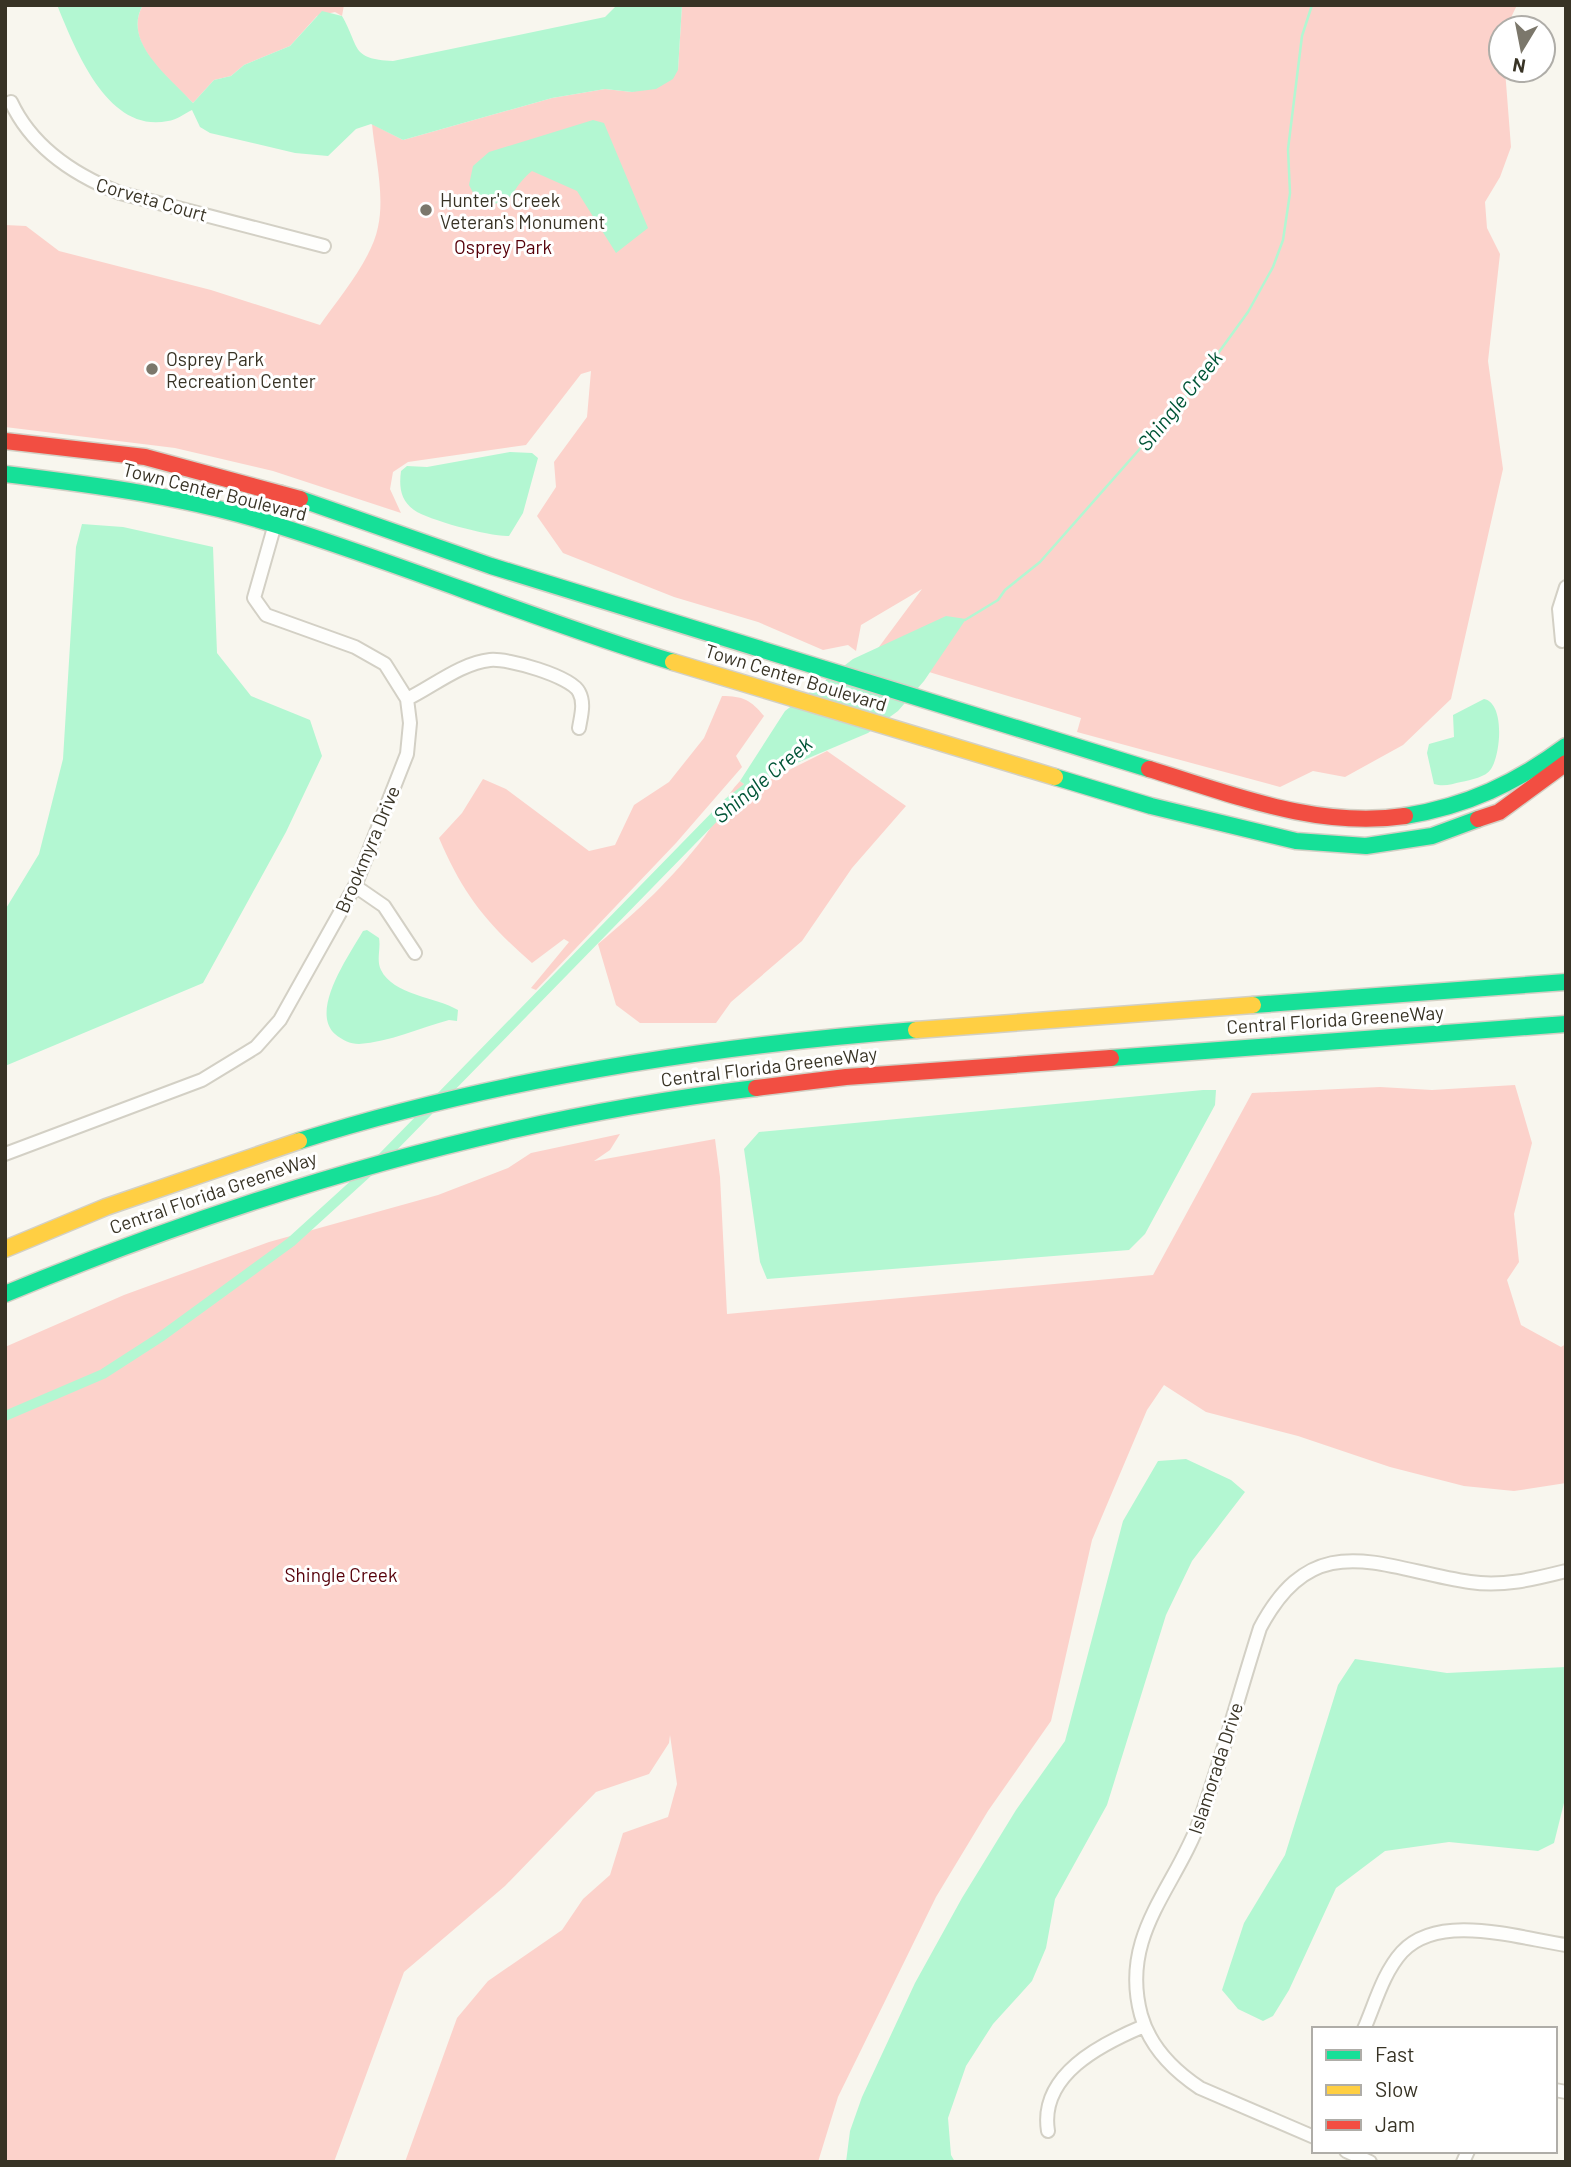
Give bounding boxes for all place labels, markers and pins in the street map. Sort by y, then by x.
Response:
place label: Hunter's Creek Veteran's Monument [440,188,605,233]
marker: Hunter's Creek Veteran's Monument [418,202,434,218]
place label: Osprey Park Recreation Center [166,347,316,392]
marker: Osprey Park Recreation Center [144,361,160,377]

